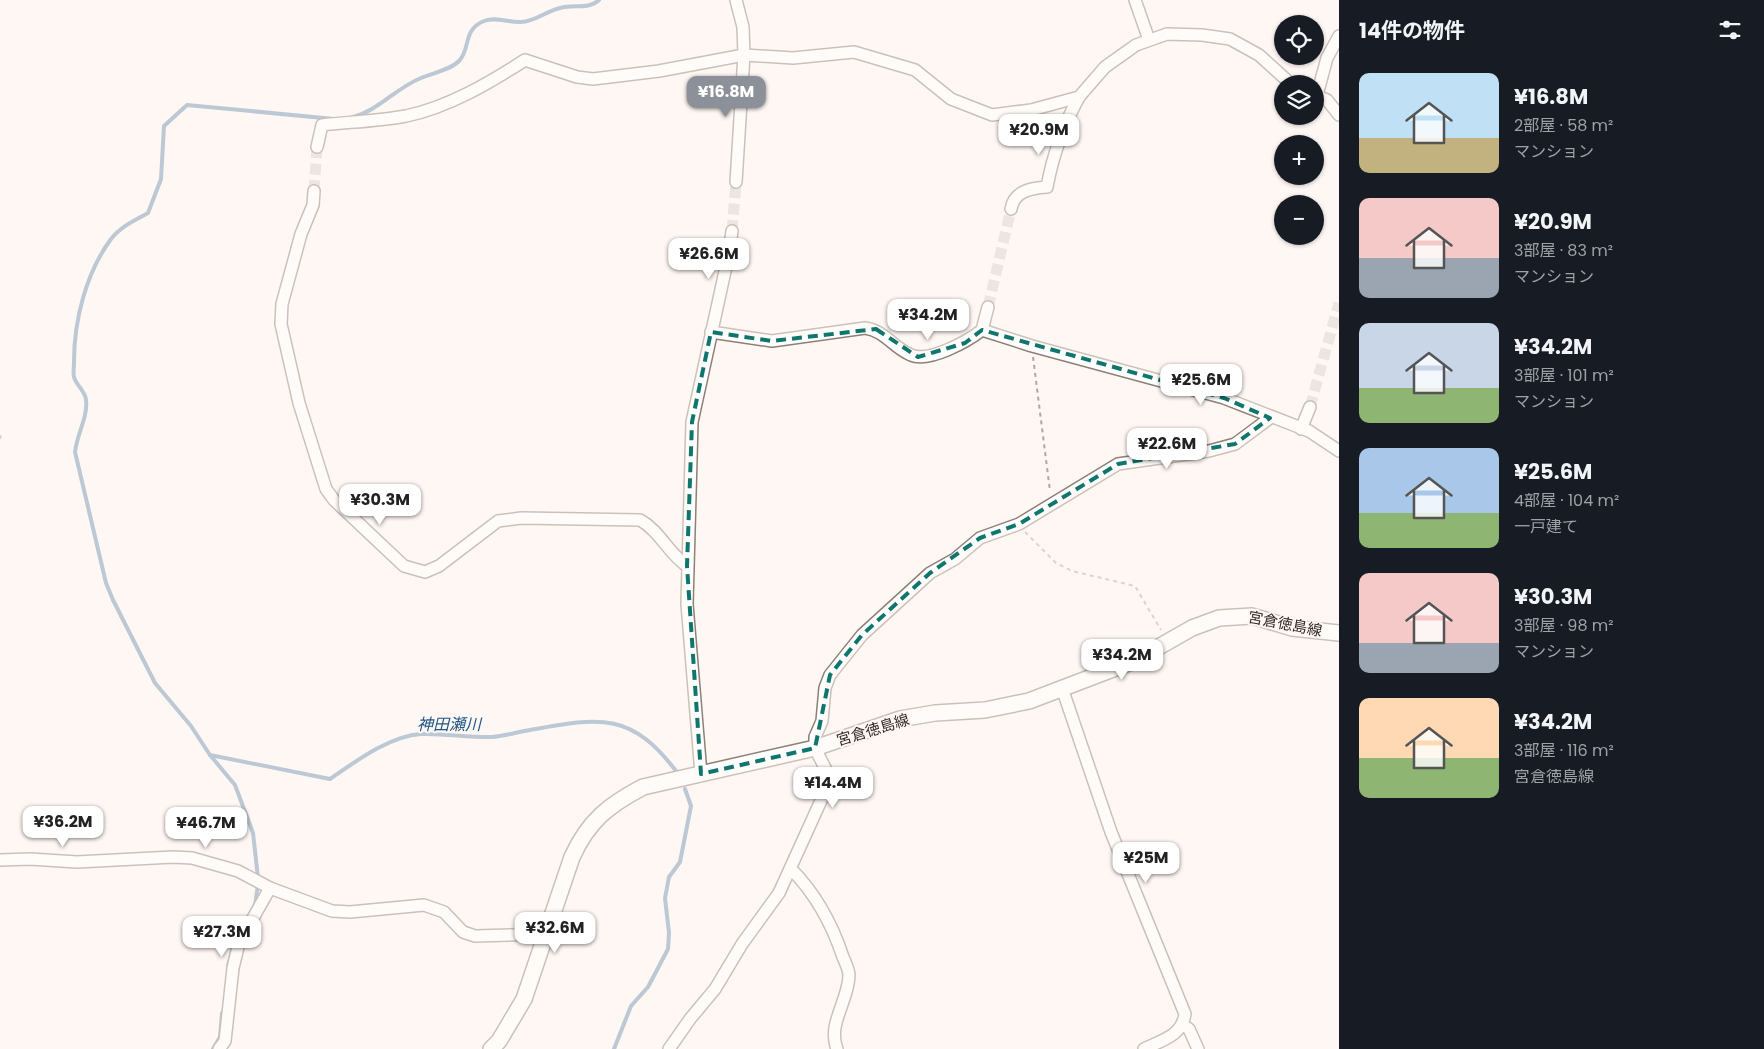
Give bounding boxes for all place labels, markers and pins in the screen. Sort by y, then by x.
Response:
pin: ¥16.8M [685,76,767,118]
pin: ¥20.9M [998,114,1080,156]
pin: ¥26.6M [668,238,750,280]
pin: ¥34.2M [887,298,969,341]
pin: ¥25.6M [1160,364,1242,406]
pin: ¥22.6M [1126,428,1208,470]
pin: ¥30.3M [339,484,421,526]
pin: ¥34.2M [1081,638,1163,681]
pin: ¥14.4M [792,766,874,809]
pin: ¥36.2M [22,806,104,848]
pin: ¥46.7M [165,806,247,849]
pin: ¥25M [1116,842,1176,884]
pin: ¥32.6M [514,912,596,954]
pin: ¥27.3M [181,916,263,958]

